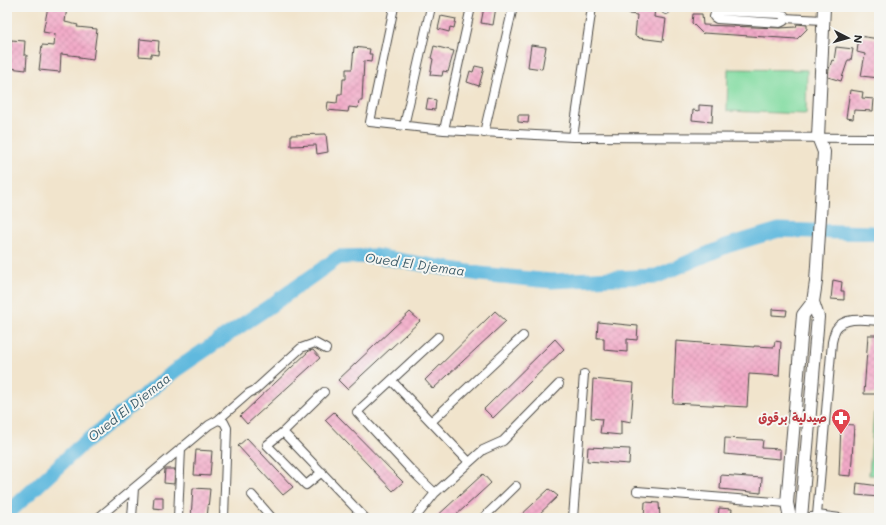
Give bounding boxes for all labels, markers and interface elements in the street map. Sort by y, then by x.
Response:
north arrow [828,18,868,58]
text: N [851,34,866,44]
water label: Oued El Djemaa [364,248,466,279]
water label: Oued El Djemaa [84,369,174,444]
pharmacy icon: صيدلية برقوق [830,407,852,435]
place label: صيدلية برقوق [758,409,827,426]

